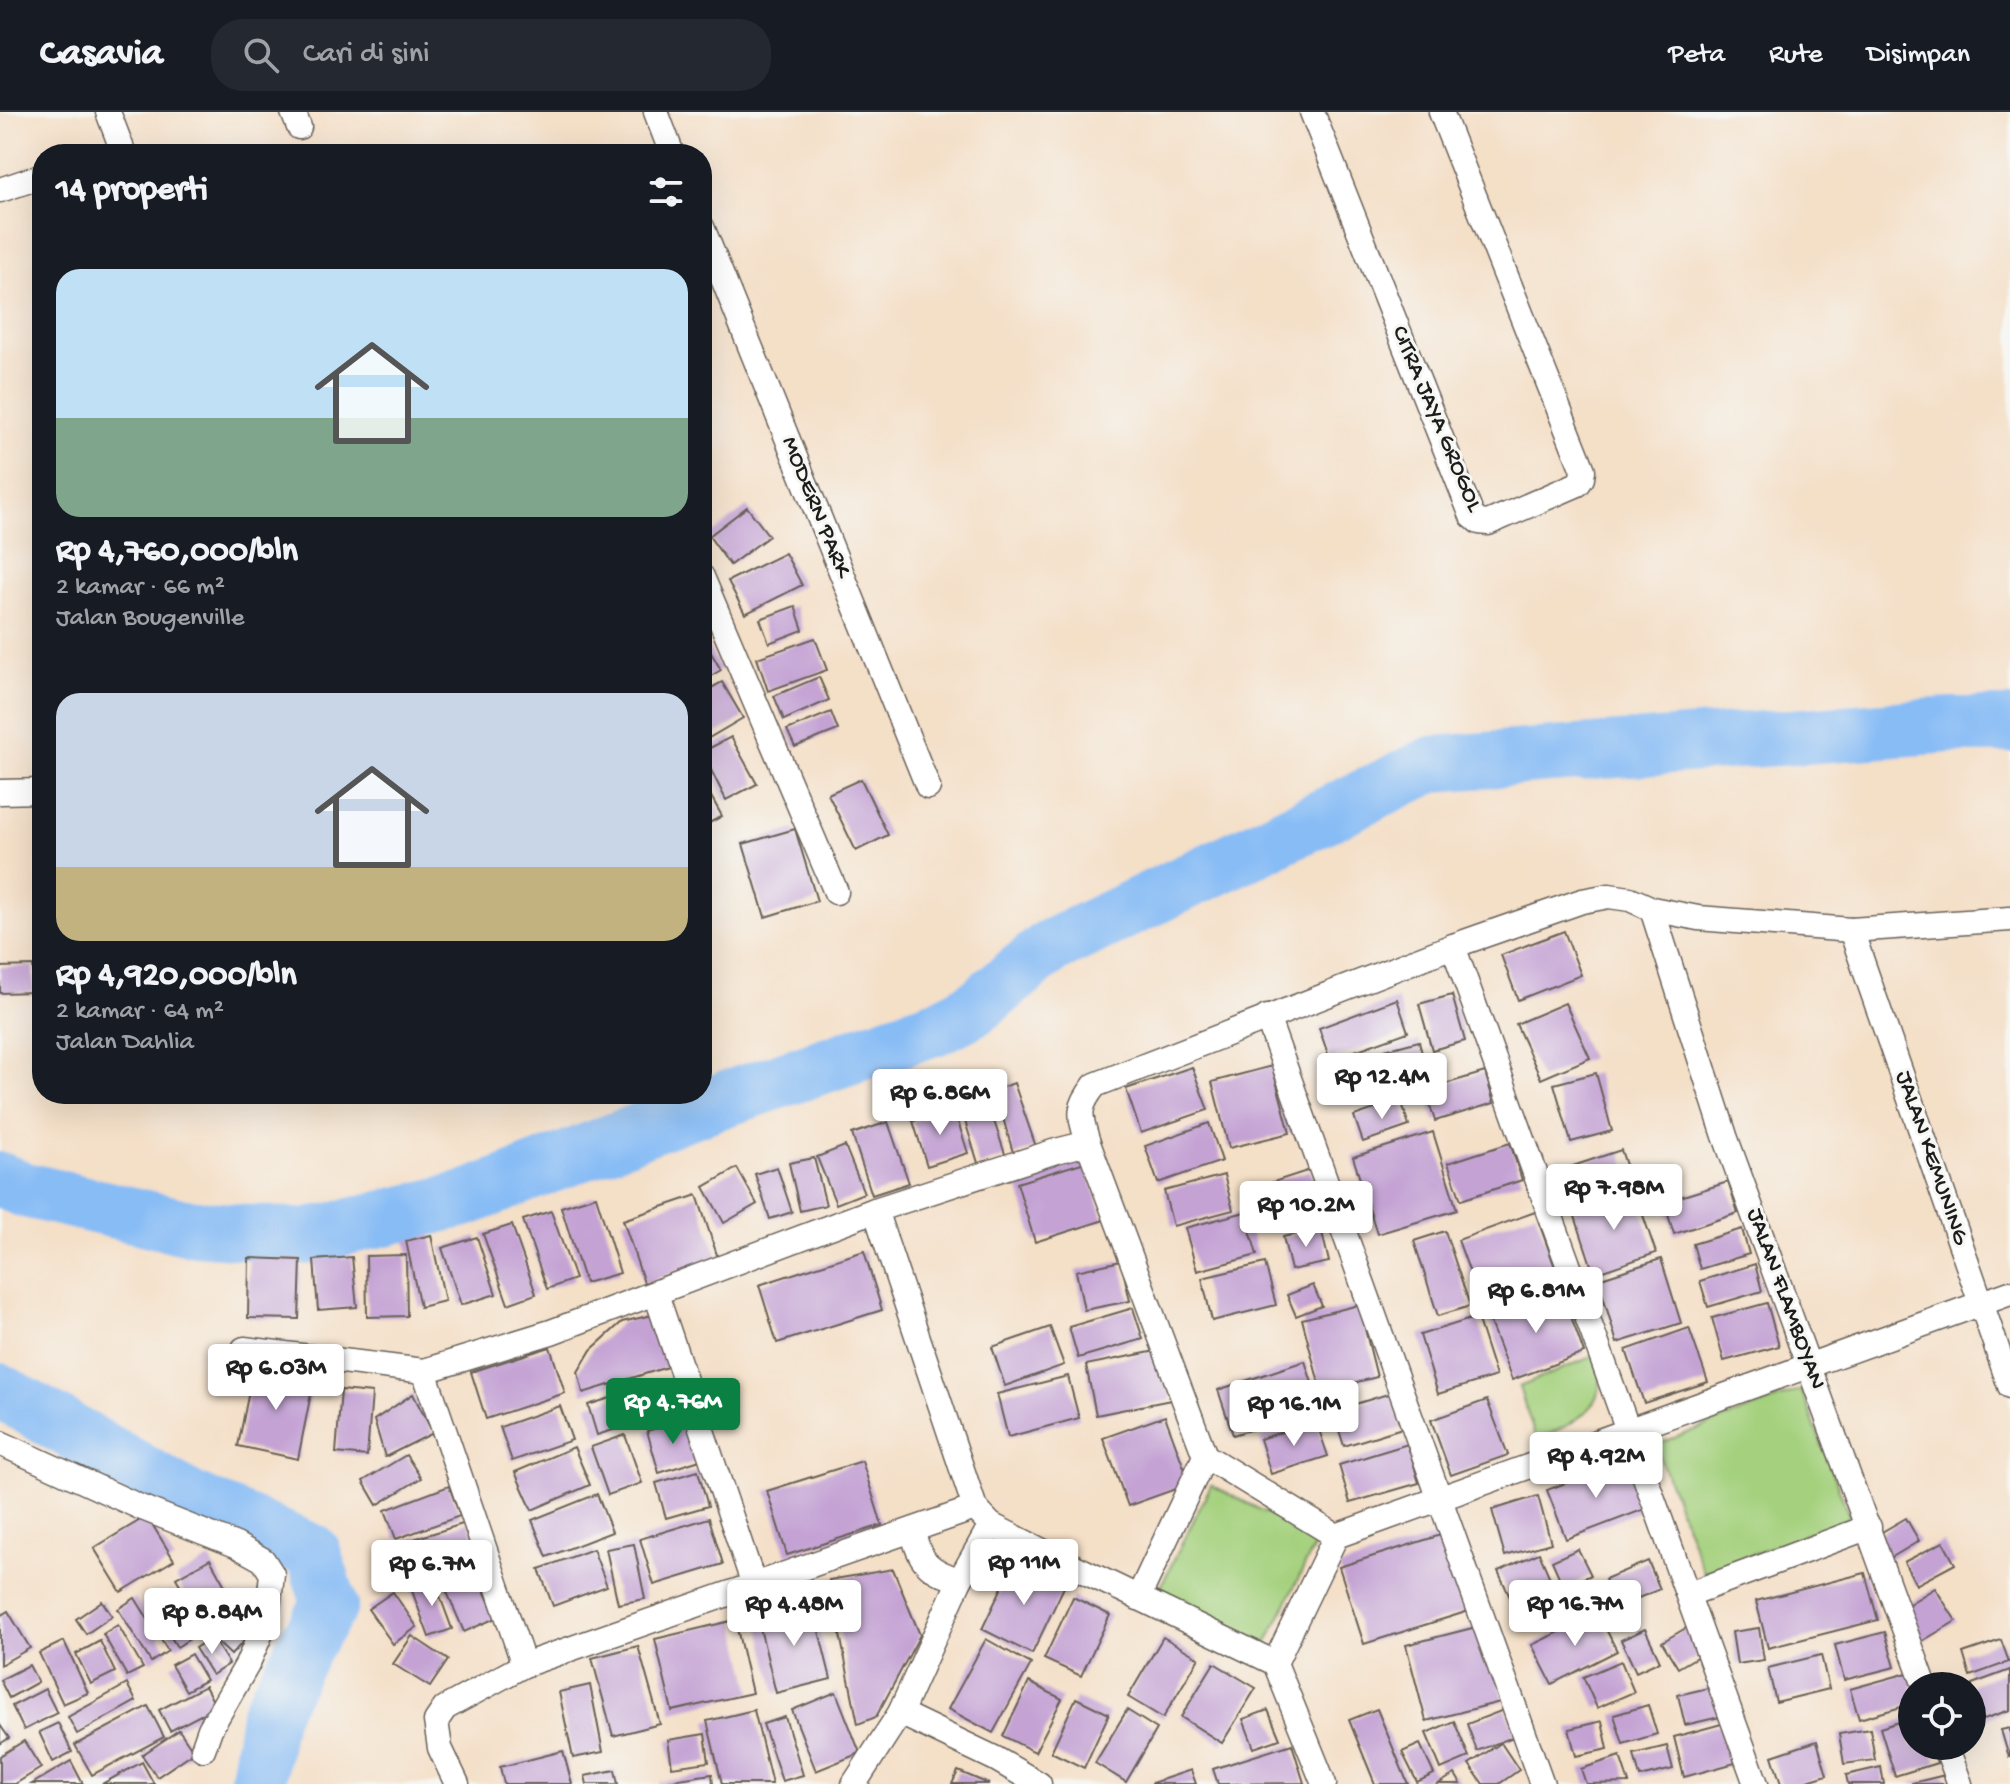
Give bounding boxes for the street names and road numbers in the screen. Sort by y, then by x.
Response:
street label: CITRA JAYA GROGOL [1384,322,1489,517]
street label: MODERN PARK [774,433,857,584]
street label: JALAN KEMUNING [1888,1067,1975,1250]
street label: JALAN FLAMBOYAN [1739,1204,1831,1394]

